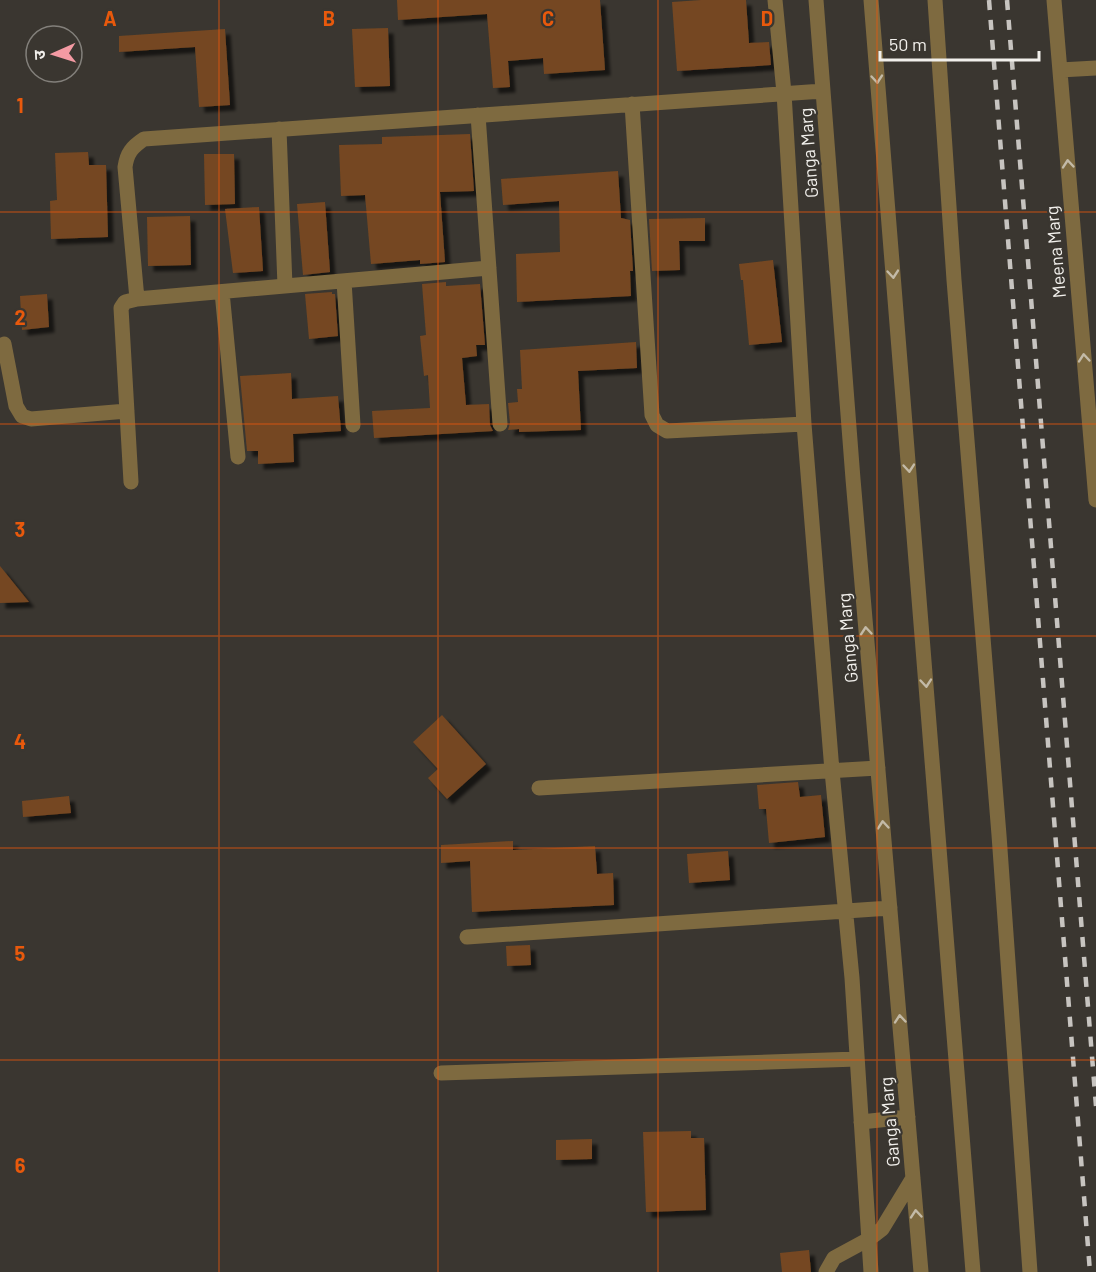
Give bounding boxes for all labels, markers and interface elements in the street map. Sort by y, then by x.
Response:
text: A [103,6,117,30]
text: B [323,6,335,30]
text: C [542,6,554,30]
text: D [761,6,773,30]
north arrow [24,24,84,84]
scale bar [880,24,1039,62]
text: 50 m [889,33,927,55]
text: उ [29,49,48,60]
one-way arrow [871,75,884,84]
text: 1 [16,93,24,117]
street label: Ganga Marg [794,107,822,199]
one-way arrow [1061,160,1074,169]
street label: Meena Marg [1040,205,1070,299]
one-way arrow [886,269,899,278]
text: 2 [14,305,26,329]
one-way arrow [1078,354,1091,363]
one-way arrow [902,464,915,473]
text: 3 [15,517,25,541]
street label: Ganga Marg [832,592,862,684]
one-way arrow [860,626,873,635]
one-way arrow [919,679,932,688]
text: 4 [14,729,26,753]
one-way arrow [877,821,890,830]
text: 5 [15,941,26,965]
one-way arrow [894,1015,907,1024]
street label: Ganga Marg [874,1076,904,1168]
text: 6 [15,1153,26,1177]
one-way arrow [910,1209,923,1218]

